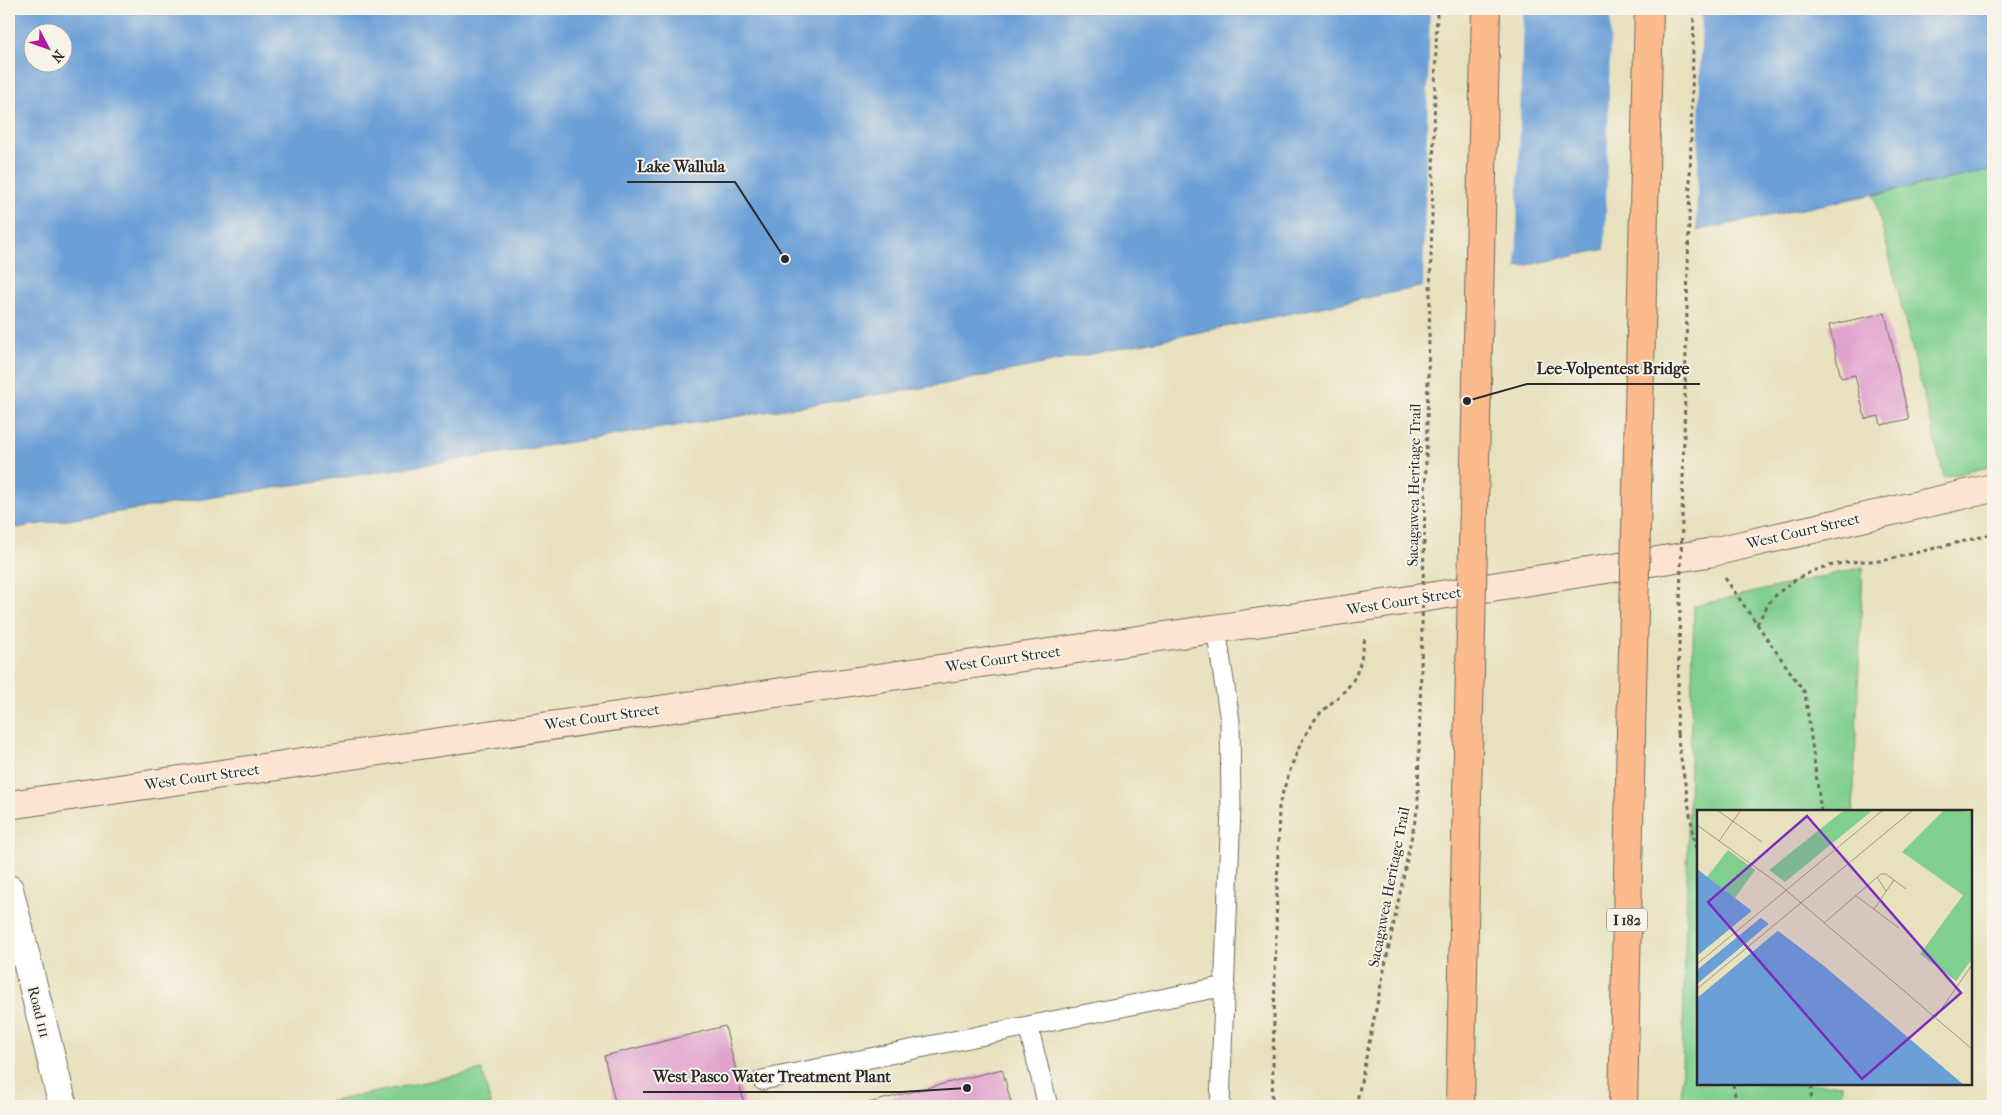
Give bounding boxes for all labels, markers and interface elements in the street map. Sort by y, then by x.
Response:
north arrow [22,22,72,72]
text: N [47,47,67,66]
callout: Lake Wallula [627,151,735,182]
text: Lake Wallula [637,157,726,176]
callout: Lee-Volpentest Bridge [1527,353,1700,384]
text: Lee-Volpentest Bridge [1536,359,1690,379]
street label: Sacagawea Heritage Trail [1404,403,1424,567]
street label: West Court Street [1744,509,1862,553]
street label: West Court Street [1344,583,1463,619]
street label: West Court Street [943,642,1062,676]
street label: West Court Street [542,700,661,734]
street label: West Court Street [142,760,261,794]
street label: Sacagawea Heritage Trail [1365,805,1413,969]
inset map [1697,810,1972,1085]
road number: I 182 [1607,908,1647,932]
street label: Road 111 [24,984,54,1040]
callout: West Pasco Water Treatment Plant [643,1061,901,1092]
text: West Pasco Water Treatment Plant [652,1067,891,1086]

